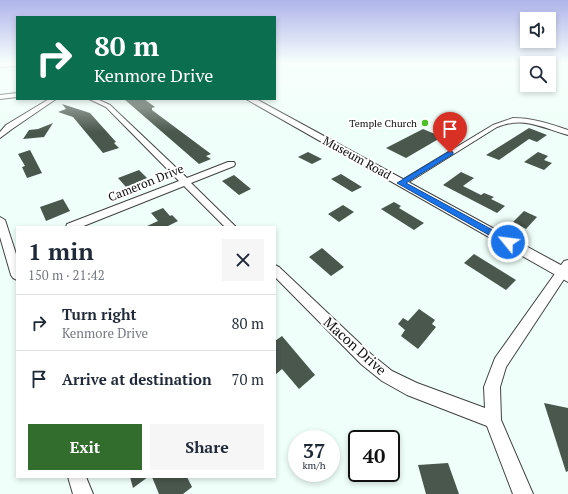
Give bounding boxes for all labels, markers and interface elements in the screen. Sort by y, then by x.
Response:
map controls [520,12,556,92]
button: sound [520,12,556,48]
text: 80 m [94,27,159,64]
icon: right [28,32,80,84]
button: search [520,56,556,92]
text: Kenmore Drive [94,63,213,87]
pin [433,112,467,153]
place label: Temple Church [349,117,417,130]
marker: Temple Church [420,118,430,128]
icon: arrive [439,118,461,140]
street label: Museum Road [321,133,394,183]
street label: Cameron Drive [106,161,186,204]
position arrow [487,221,529,263]
text: 1 min [28,235,94,267]
button: close [222,239,264,281]
text: 150 m · 21:42 [28,266,105,284]
text: Turn right [62,304,137,324]
icon: right [28,312,50,334]
street label: Macon Drive [320,312,391,379]
text: 80 m [231,313,264,333]
text: Kenmore Drive [62,324,148,342]
icon: arrive [28,368,50,390]
text: Arrive at destination [62,369,212,389]
text: 70 m [231,369,264,389]
button: Exit [28,424,142,470]
button: Share [150,424,264,470]
speed limit sign: 40 [348,430,400,482]
text: 37 [303,437,325,464]
text: km/h [302,459,326,472]

